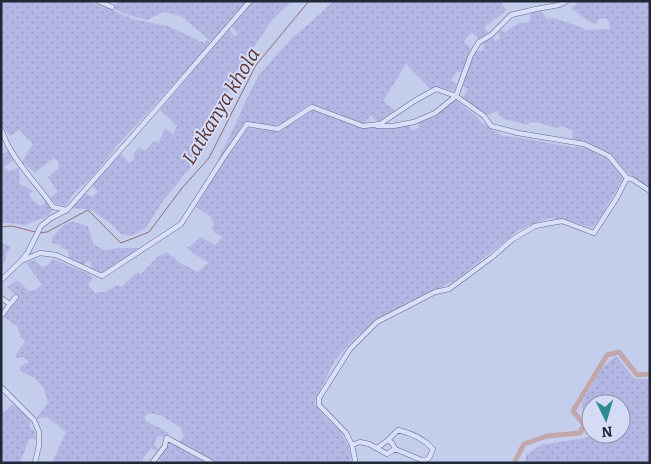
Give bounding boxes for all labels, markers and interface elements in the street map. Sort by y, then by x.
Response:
water label: Latkanya khola [177,44,265,168]
north arrow [581,394,631,444]
text: N [601,423,613,440]

